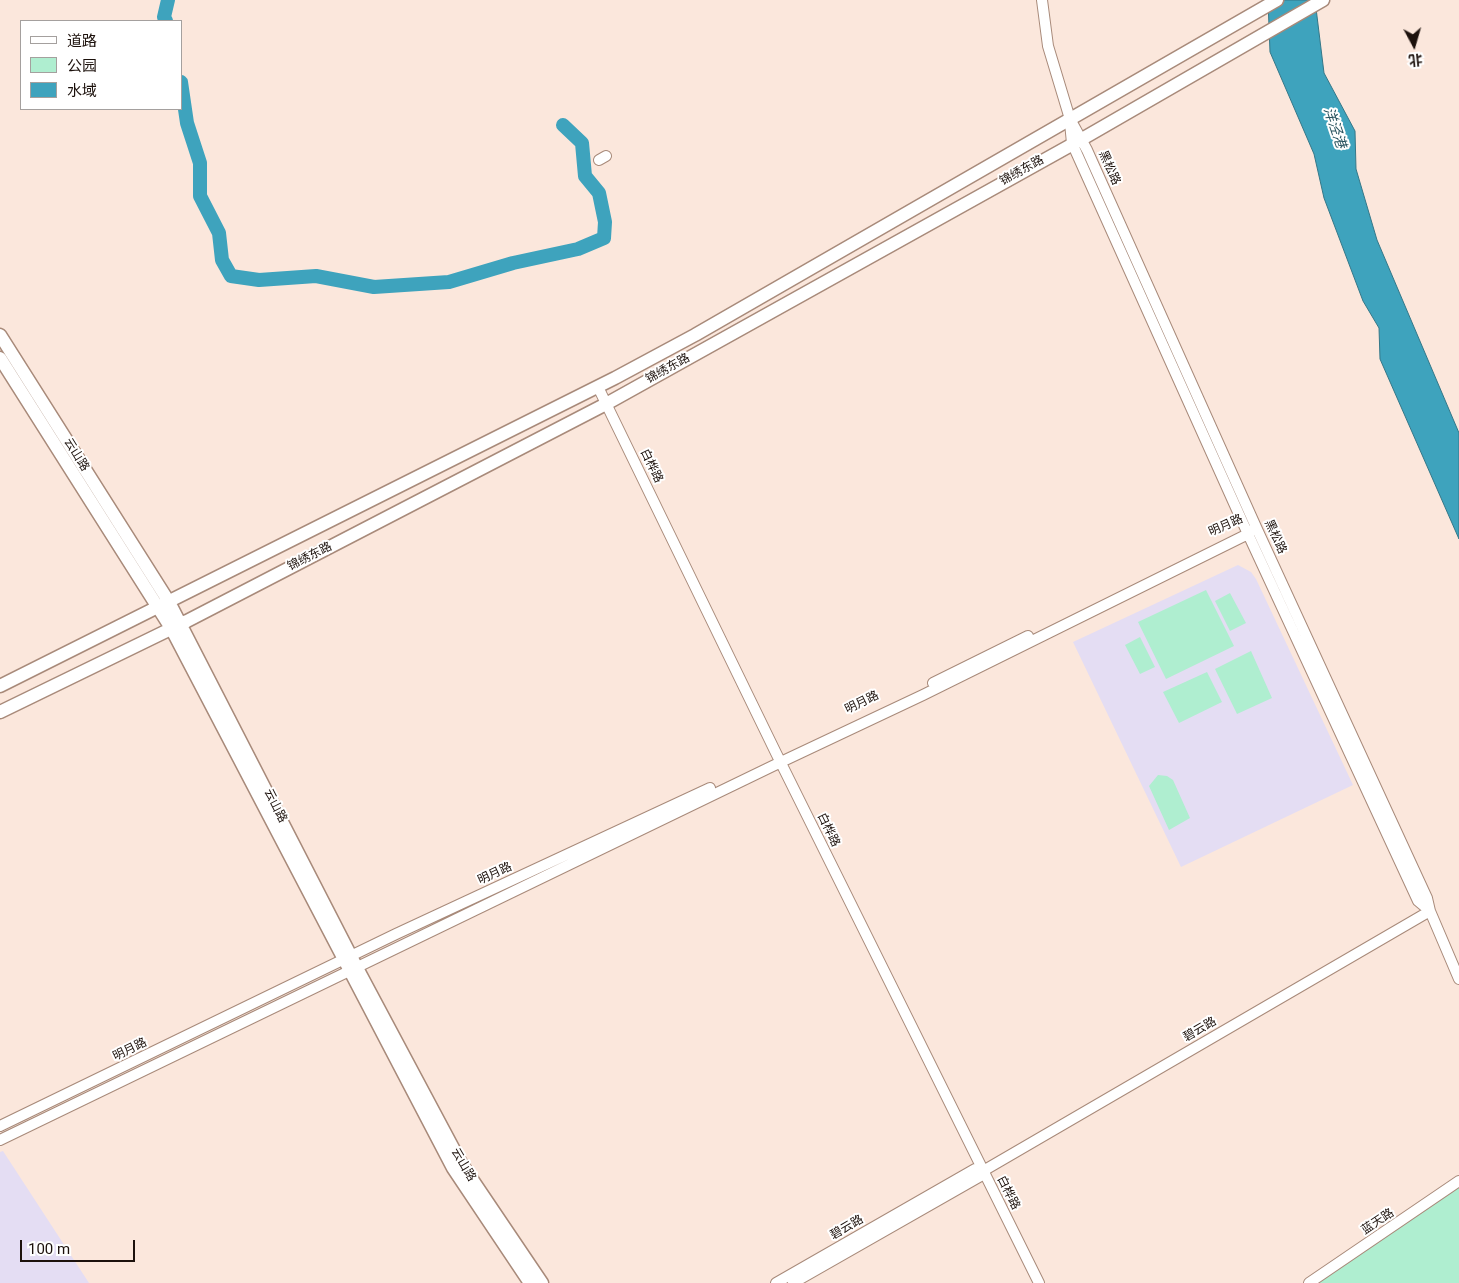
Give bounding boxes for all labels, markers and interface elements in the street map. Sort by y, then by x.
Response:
legend [20,20,182,110]
north arrow [1389,20,1439,70]
text: 道路 [67,32,97,50]
text: 北 [1408,51,1423,69]
text: 公园 [67,57,97,75]
text: 水域 [67,82,97,100]
water label: 洋泾港 [1319,105,1349,151]
street label: 黑松路 [1095,149,1123,187]
street label: 锦绣东路 [998,153,1046,189]
street label: 锦绣东路 [644,351,692,387]
street label: 云山路 [60,436,92,474]
street label: 白桦路 [637,447,665,485]
street label: 明月路 [1207,512,1245,540]
street label: 黑松路 [1261,518,1289,556]
street label: 锦绣东路 [285,540,335,574]
street label: 明月路 [843,689,881,717]
street label: 云山路 [260,787,290,825]
street label: 白桦路 [814,811,842,849]
street label: 明月路 [476,860,514,888]
street label: 碧云路 [1181,1015,1219,1045]
street label: 明月路 [111,1036,149,1064]
street label: 云山路 [448,1146,478,1184]
street label: 白桦路 [993,1174,1023,1212]
street label: 蓝天路 [1359,1206,1397,1238]
street label: 碧云路 [828,1213,866,1243]
scale bar [22,1230,138,1262]
text: 100 m [28,1240,70,1258]

